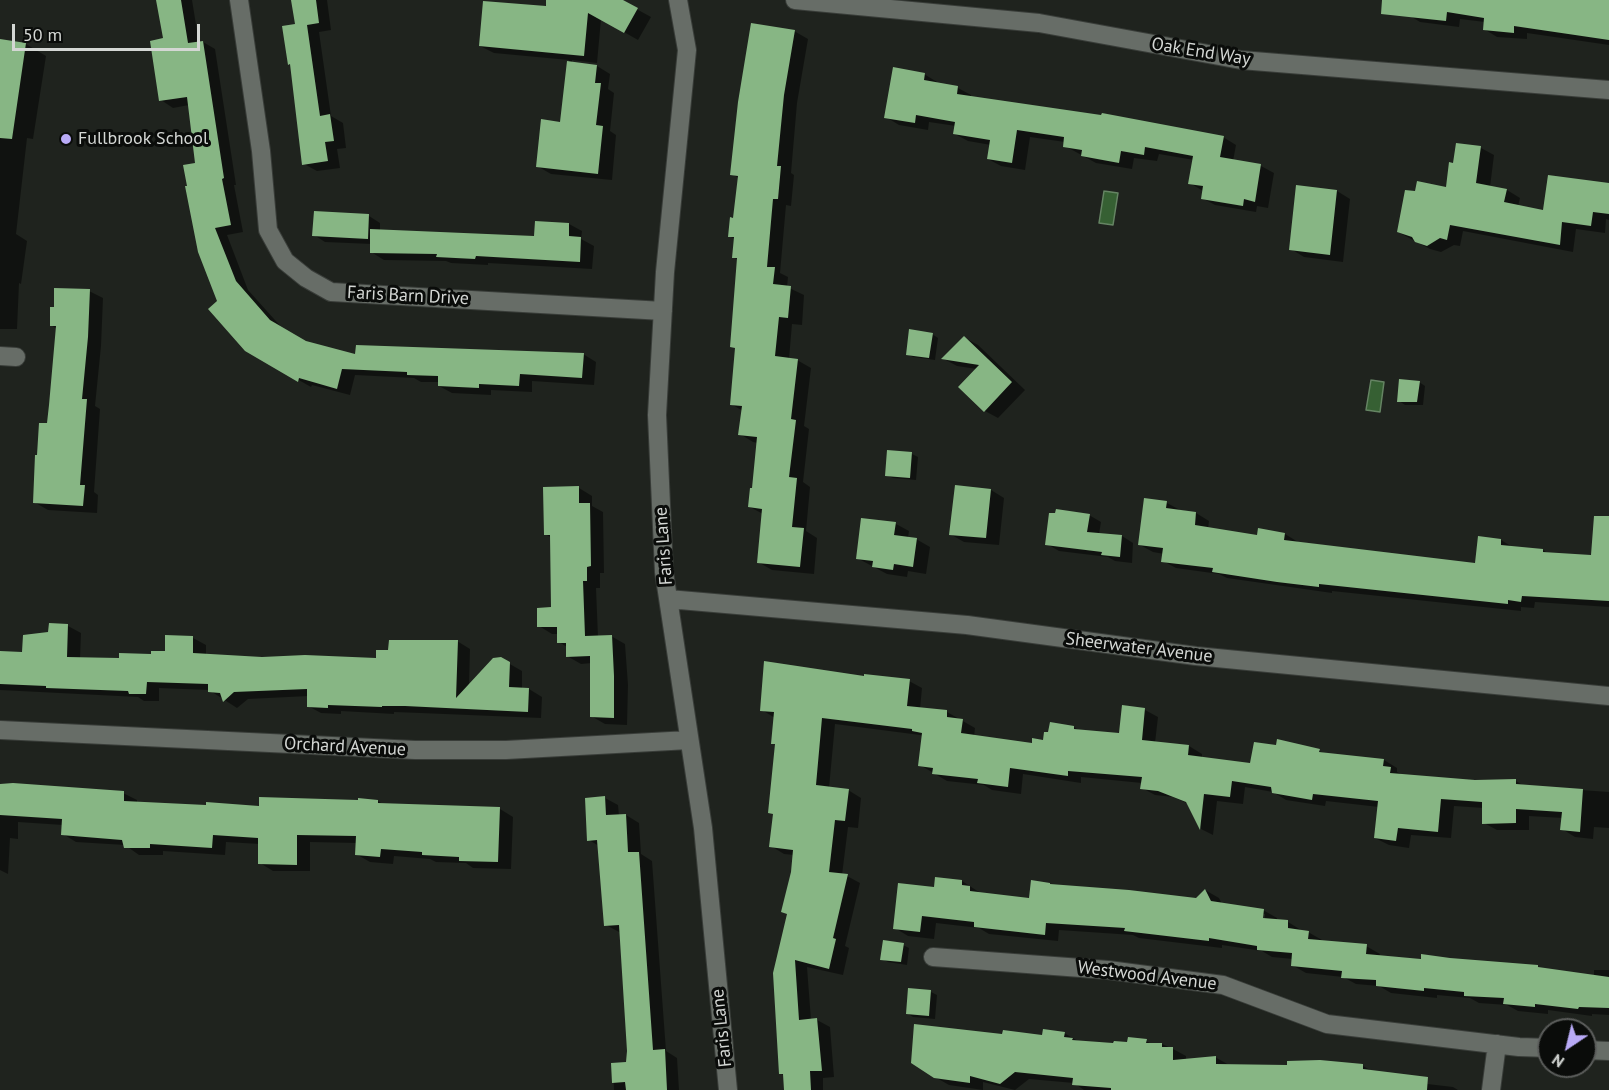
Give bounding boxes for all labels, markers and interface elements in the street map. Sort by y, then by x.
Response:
scale bar [15,12,202,50]
text: 50 m [23,23,62,46]
street label: Oak End Way [1150,34,1252,70]
place label: Fullbrook School [78,128,208,150]
marker: Fullbrook School [59,132,73,146]
street label: Faris Barn Drive [346,282,470,310]
street label: Faris Lane [650,506,678,586]
street label: Sheerwater Avenue [1064,628,1214,668]
street label: Orchard Avenue [283,733,407,761]
street label: Westwood Avenue [1076,957,1218,995]
street label: Faris Lane [707,988,737,1068]
north arrow [1537,1018,1597,1078]
text: N [1548,1050,1568,1072]

